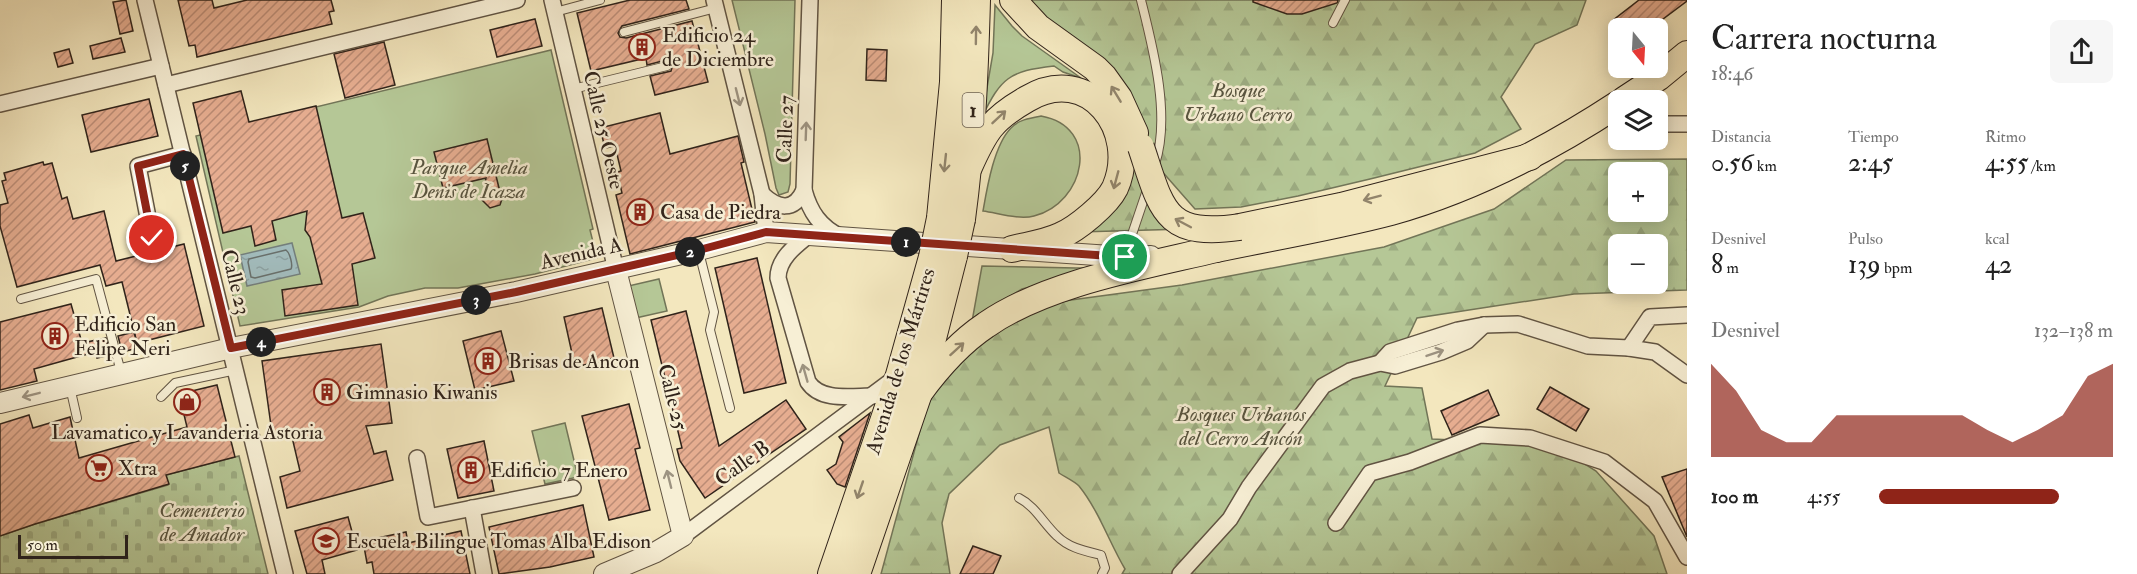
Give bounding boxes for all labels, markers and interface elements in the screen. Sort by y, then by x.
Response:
north arrow [1608,18,1668,78]
map controls [1608,18,1668,294]
text: Carrera nocturna [1711,18,1936,59]
button: share [2050,20,2113,83]
place label: Edificio 24 de Diciembre [662,22,774,73]
one-way arrow [970,26,982,46]
building icon: Edificio 24 de Diciembre [627,32,657,62]
text: 18:46 [1711,61,1753,86]
street label: Calle 25 Oeste [577,68,630,192]
park label: Bosque Urbano Cerro [1183,77,1293,128]
one-way arrow [1110,86,1122,103]
one-way arrow [733,88,745,107]
button: layers [1608,90,1668,150]
road number: 1 [962,93,984,127]
street label: Calle 27 [771,94,800,163]
one-way arrow [992,110,1007,125]
one-way arrow [800,122,812,142]
text: Distancia [1711,127,1771,147]
text: Tiempo [1848,127,1899,147]
text: Ritmo [1985,127,2026,147]
text: 0.56 [1711,147,1753,179]
text: 2:45 [1848,147,1893,179]
text: 4:55 [1985,147,2028,179]
pin: 5 [170,151,200,181]
one-way arrow [939,153,950,173]
park label: Parque Amelia Denis de Icaza [409,154,528,205]
text: 5 [181,156,189,176]
text: km [1753,156,1777,176]
text: /km [2028,156,2056,176]
button: + [1608,162,1668,222]
one-way arrow [1110,170,1122,189]
one-way arrow [1362,193,1381,205]
building icon: Casa de Piedra [625,197,655,227]
place label: Casa de Piedra [660,199,781,226]
pin [126,212,177,263]
one-way arrow [1174,217,1192,229]
icon: check [135,221,168,254]
pin: 1 [891,227,921,257]
text: Desnivel [1711,229,1766,249]
text: Pulso [1848,229,1883,249]
text: kcal [1985,229,2010,249]
street label: Avenida A [536,231,625,276]
pin [1099,231,1150,282]
text: 1 [903,232,909,252]
button: − [1608,234,1668,294]
pin: 2 [675,237,705,267]
icon: arrive [1108,240,1141,273]
text: 2 [686,242,694,262]
street label: Calle 23 [214,247,257,318]
text: 8 [1711,249,1723,281]
text: 139 [1848,249,1881,281]
text: 42 [1985,249,2012,281]
text: m [1723,258,1739,278]
text: bpm [1881,258,1912,278]
street label: Avenida de los Mártires [859,265,942,459]
pin: 3 [461,285,491,315]
text: 3 [473,290,479,310]
place label: Edificio San Felipe Neri [74,311,176,362]
text: Desnivel [1711,318,1780,343]
text: 132–138 m [2034,318,2113,343]
building icon: Edificio San Felipe Neri [40,321,70,351]
pin: 4 [246,327,276,357]
text: 4 [257,332,265,352]
one-way arrow [949,342,964,356]
building icon: Brisas de Ancon [473,346,503,376]
one-way arrow [1426,347,1444,358]
place label: Brisas de Ancon [508,348,640,375]
street label: Calle 25 [651,361,694,434]
one-way arrow [799,364,810,383]
building icon: Gimnasio Kiwanis [312,377,342,407]
place label: Gimnasio Kiwanis [346,379,497,406]
shop icon: Lavamatico y Lavanderia Astoria [172,387,202,417]
one-way arrow [21,390,40,402]
park label: Bosques Urbanos del Cerro Ancón [1175,401,1307,452]
place label: Lavamatico y Lavanderia Astoria [51,419,323,446]
street label: Calle B [709,434,775,492]
supermarket icon: Xtra [84,453,114,483]
place label: Xtra [118,455,158,482]
building icon: Edificio 7 Enero [456,455,486,485]
place label: Edificio 7 Enero [490,457,628,484]
one-way arrow [662,470,674,489]
one-way arrow [853,480,864,499]
text: 100 m [1711,484,1758,509]
text: 4:55 [1807,484,1840,509]
park label: Cementerio de Amador [159,497,245,548]
school or university icon: Escuela Bilingue Tomas Alba Edison [311,526,341,556]
place label: Escuela Bilingue Tomas Alba Edison [346,528,651,555]
scale bar [18,532,128,560]
text: 50 m [27,535,58,555]

